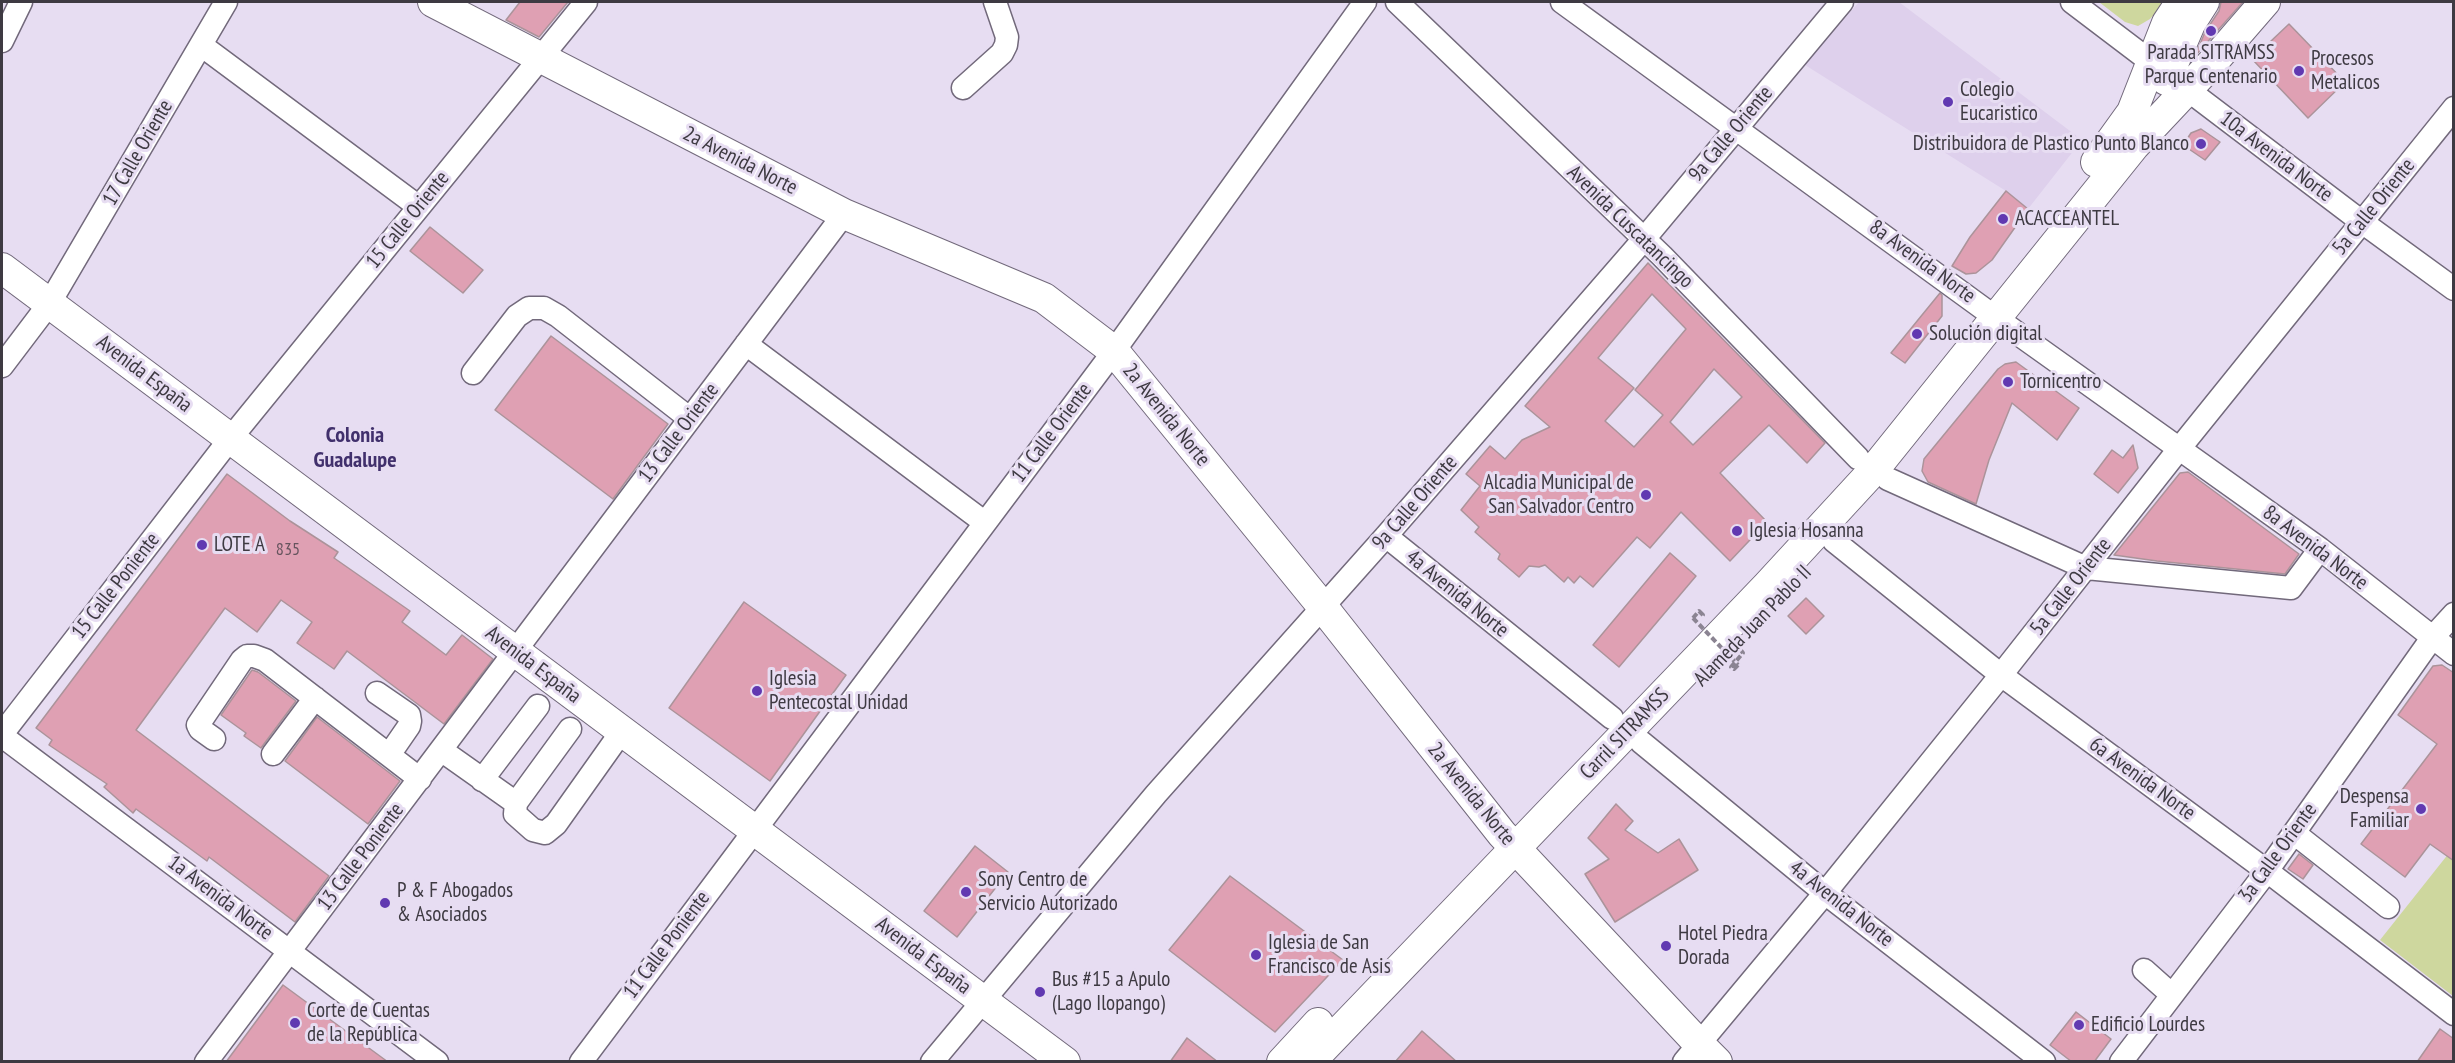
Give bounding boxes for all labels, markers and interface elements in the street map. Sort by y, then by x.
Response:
marker: Parada SITRAMSS Parque Centenario [2204,24,2218,38]
place label: Parada SITRAMSS Parque Centenario [2145,40,2277,90]
place label: Procesos Metalicos [2311,46,2380,96]
marker: Procesos Metalicos [2292,64,2306,78]
place label: Colegio Eucaristico [1960,77,2038,127]
street label: 9a Calle Oriente [1684,81,1778,187]
marker: Colegio Eucaristico [1941,95,1955,109]
street label: 17 Calle Oriente [98,96,178,210]
street label: 10a Avenida Norte [2215,106,2337,208]
street label: 2a Avenida Norte [679,121,801,201]
place label: Distribuidora de Plastico Punto Blanco [1913,131,2189,157]
marker: Distribuidora de Plastico Punto Blanco [2194,137,2208,151]
street label: 5a Calle Oriente [2327,154,2421,260]
street label: Avenida Cuscatancingo [1562,160,1698,294]
street label: 15 Calle Oriente [361,166,455,274]
place label: ACACCEANTEL [2015,206,2119,232]
marker: ACACCEANTEL [1996,212,2010,226]
street label: 8a Avenida Norte [1864,215,1980,309]
place label: Solución digital [1929,321,2042,347]
marker: Solución digital [1910,327,1924,341]
street label: Avenida España [91,330,197,418]
street label: 2a Avenida Norte [1117,358,1215,472]
place label: Tornicentro [2020,369,2101,395]
marker: Tornicentro [2001,375,2015,389]
street label: 13 Calle Oriente [633,378,725,488]
street label: 11 Calle Oriente [1006,378,1098,488]
district label: Colonia Guadalupe [313,423,397,475]
street label: 9a Calle Oriente [1367,451,1463,555]
place label: Alcadia Municipal de San Salvador Centro [1484,470,1634,520]
marker: Alcadia Municipal de San Salvador Centro [1639,488,1653,502]
street label: 8a Avenida Norte [2257,500,2373,596]
place label: Iglesia Hosanna [1749,518,1864,544]
marker: Iglesia Hosanna [1730,524,1744,538]
street label: 15 Calle Poniente [67,528,165,644]
place label: LOTE A [214,532,265,558]
street label: 5a Calle Oriente [2025,533,2117,641]
marker: LOTE A [195,538,209,552]
house number: 835 [276,539,300,561]
street label: 4a Avenida Norte [1400,545,1514,643]
street label: Alameda Juan Pablo II [1689,560,1817,692]
street label: Avenida España [480,621,586,709]
place label: Iglesia Pentecostal Unidad [769,666,908,716]
street label: Carril SITRAMSS [1575,683,1675,785]
marker: Iglesia Pentecostal Unidad [750,684,764,698]
street label: 6a Avenida Norte [2084,732,2200,826]
street label: 2a Avenida Norte [1422,737,1520,851]
place label: Despensa Familiar [2340,784,2409,834]
street label: 13 Calle Poniente [312,798,410,916]
street label: 3a Calle Oriente [2233,798,2323,908]
marker: Despensa Familiar [2414,802,2428,816]
street label: 1a Avenida Norte [162,850,278,946]
street label: 4a Avenida Norte [1784,856,1898,952]
place label: Sony Centro de Servicio Autorizado [978,867,1118,917]
place label: P & F Abogados & Asociados [397,878,513,928]
marker: Sony Centro de Servicio Autorizado [959,885,973,899]
street label: 11 Calle Poniente [618,886,716,1004]
marker: P & F Abogados & Asociados [378,896,392,910]
street label: Avenida España [870,912,976,1000]
place label: Hotel Piedra Dorada [1678,921,1768,971]
place label: Iglesia de San Francisco de Asis [1268,930,1391,980]
marker: Hotel Piedra Dorada [1659,939,1673,953]
marker: Iglesia de San Francisco de Asis [1249,948,1263,962]
place label: Bus #15 a Apulo (Lago Ilopango) [1052,967,1170,1017]
marker: Bus #15 a Apulo (Lago Ilopango) [1033,985,1047,999]
place label: Corte de Cuentas de la República [307,998,430,1048]
place label: Edificio Lourdes [2091,1012,2205,1038]
marker: Corte de Cuentas de la República [288,1016,302,1030]
marker: Edificio Lourdes [2072,1018,2086,1032]

